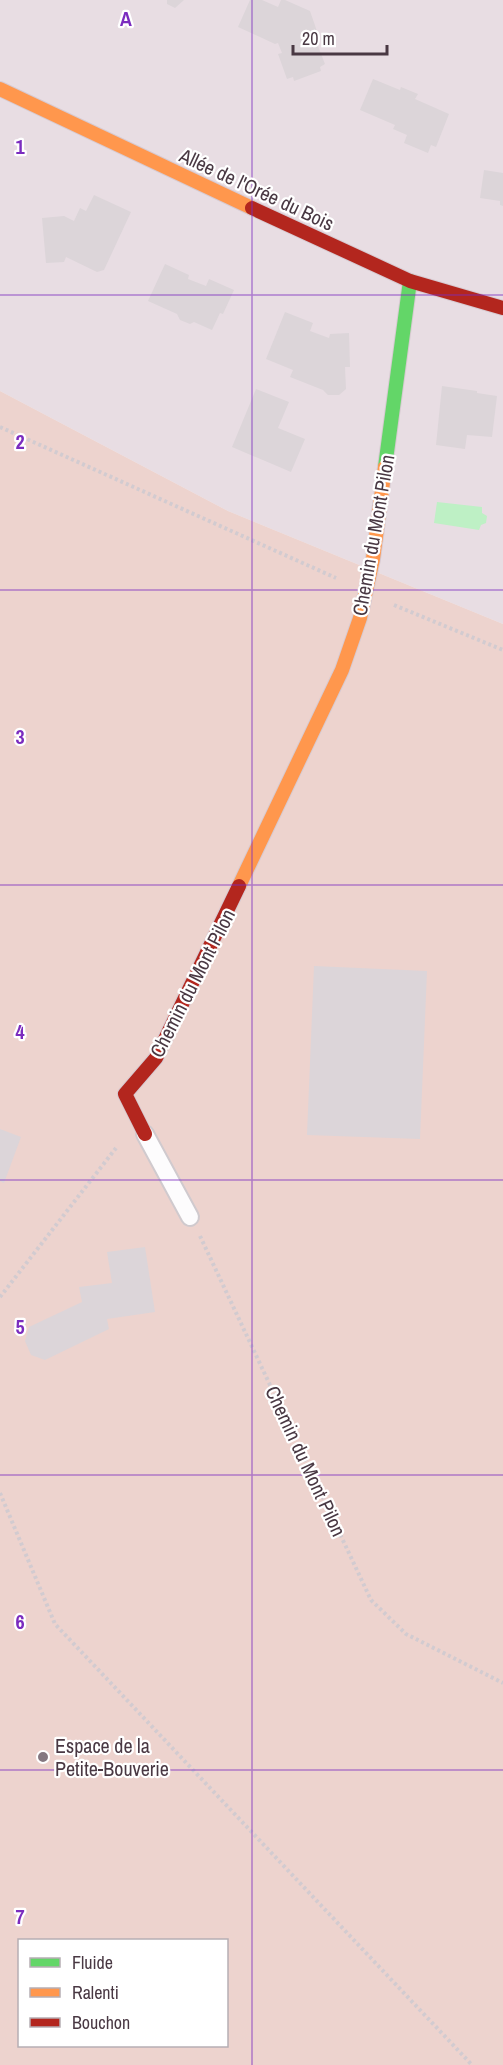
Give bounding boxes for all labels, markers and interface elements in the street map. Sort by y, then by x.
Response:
text: A [120,5,132,32]
scale bar [293,18,388,56]
text: 20 m [302,26,335,51]
text: 1 [15,133,25,160]
street label: Allée de l'Orée du Bois [175,141,338,237]
text: 2 [15,428,25,455]
street label: Chemin du Mont Pilon [346,452,400,618]
text: 3 [15,723,25,750]
street label: Chemin du Mont Pilon [143,904,241,1062]
text: 4 [15,1018,25,1045]
text: 5 [15,1313,25,1340]
street label: Chemin du Mont Pilon [259,1381,353,1541]
text: 6 [15,1608,25,1635]
place label: Espace de la Petite-Bouverie [55,1732,169,1782]
marker: Espace de la Petite-Bouverie [36,1750,50,1764]
text: 7 [15,1903,25,1930]
legend [18,1939,228,2047]
text: Fluide [72,1950,113,1975]
text: Ralenti [72,1980,119,2005]
text: Bouchon [72,2010,130,2035]

